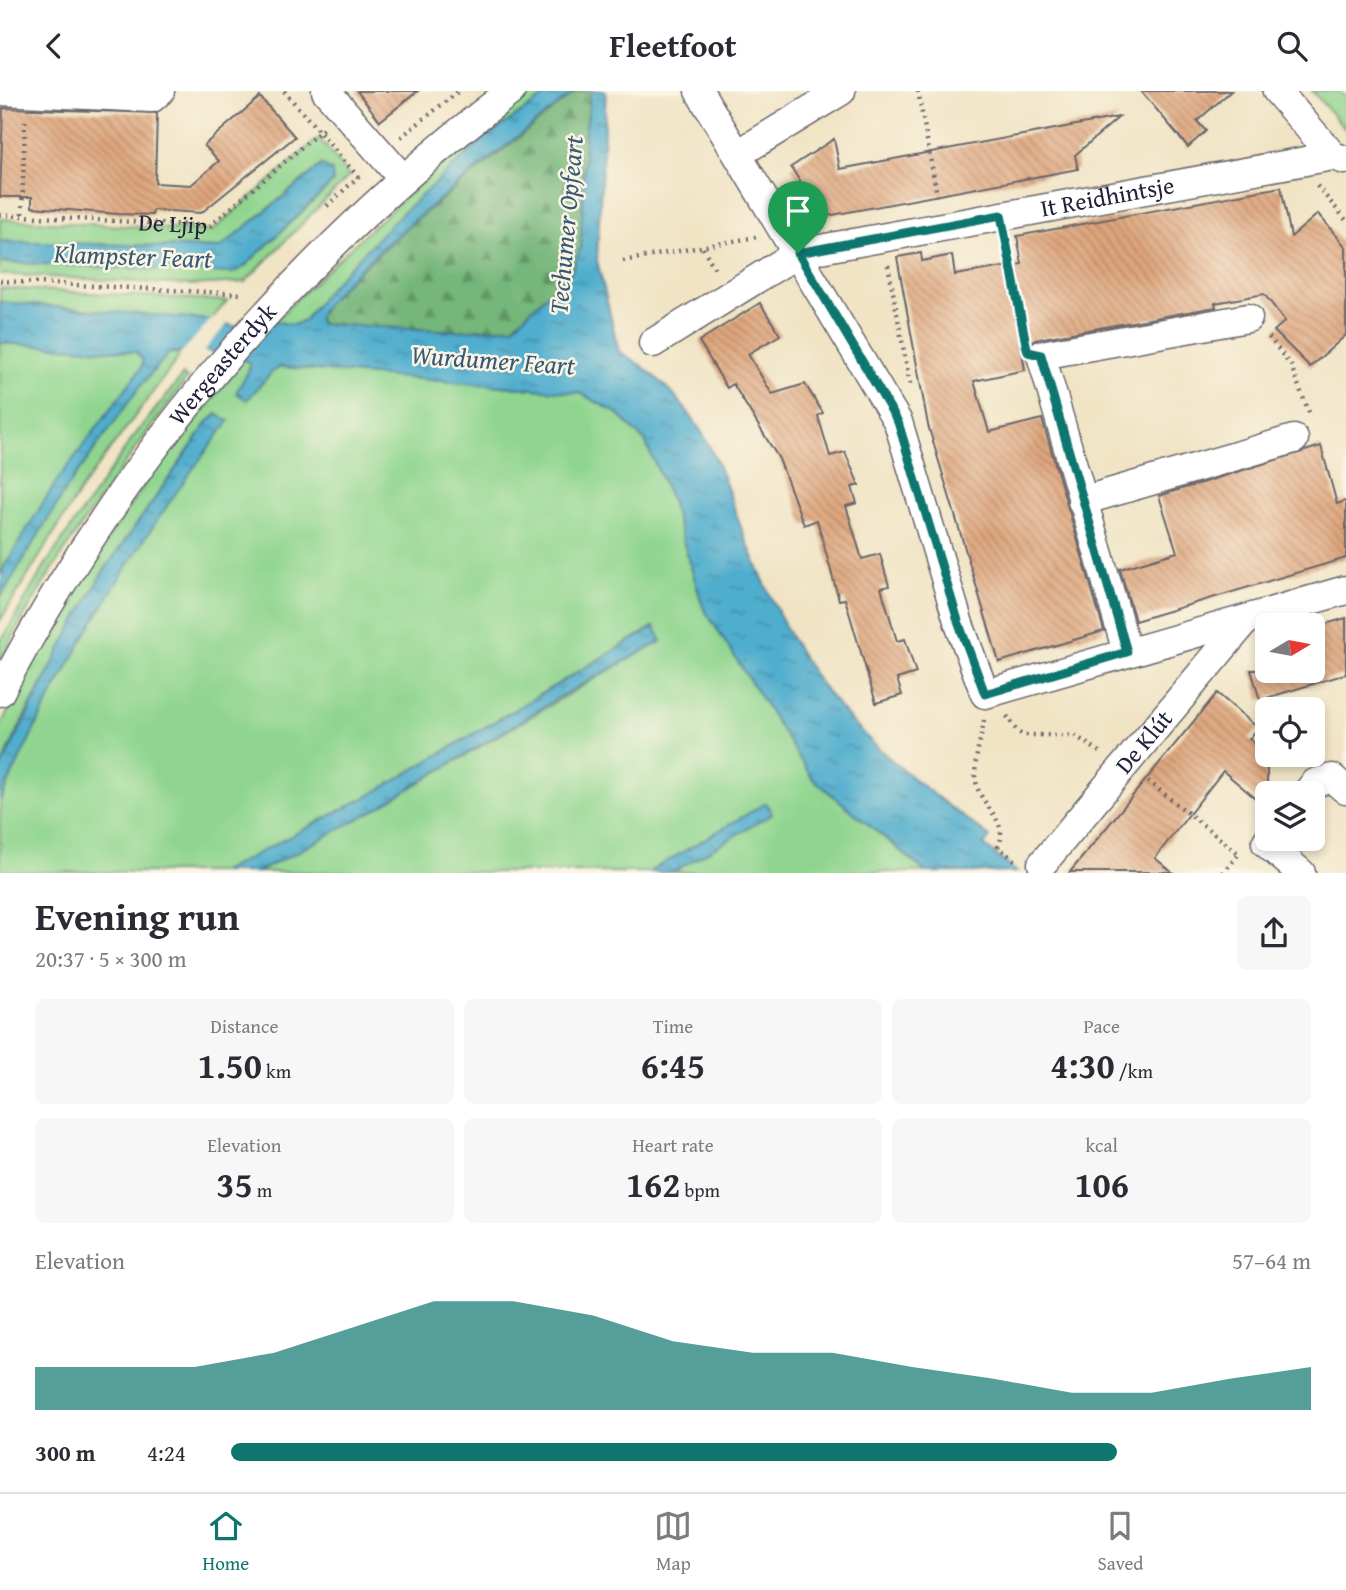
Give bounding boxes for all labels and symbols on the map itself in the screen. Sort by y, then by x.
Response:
water label: Techumer Opfeart [538,133,593,316]
street label: It Reidhintsje [1038,167,1177,226]
pin [768,181,828,253]
street label: De Ljip [137,204,208,243]
water label: Klampster Feart [52,233,214,278]
street label: Wergeasterdyk [160,294,285,433]
water label: Wurdumer Feart [410,334,577,385]
north arrow [1255,613,1325,683]
street label: De Klút [1107,702,1181,781]

